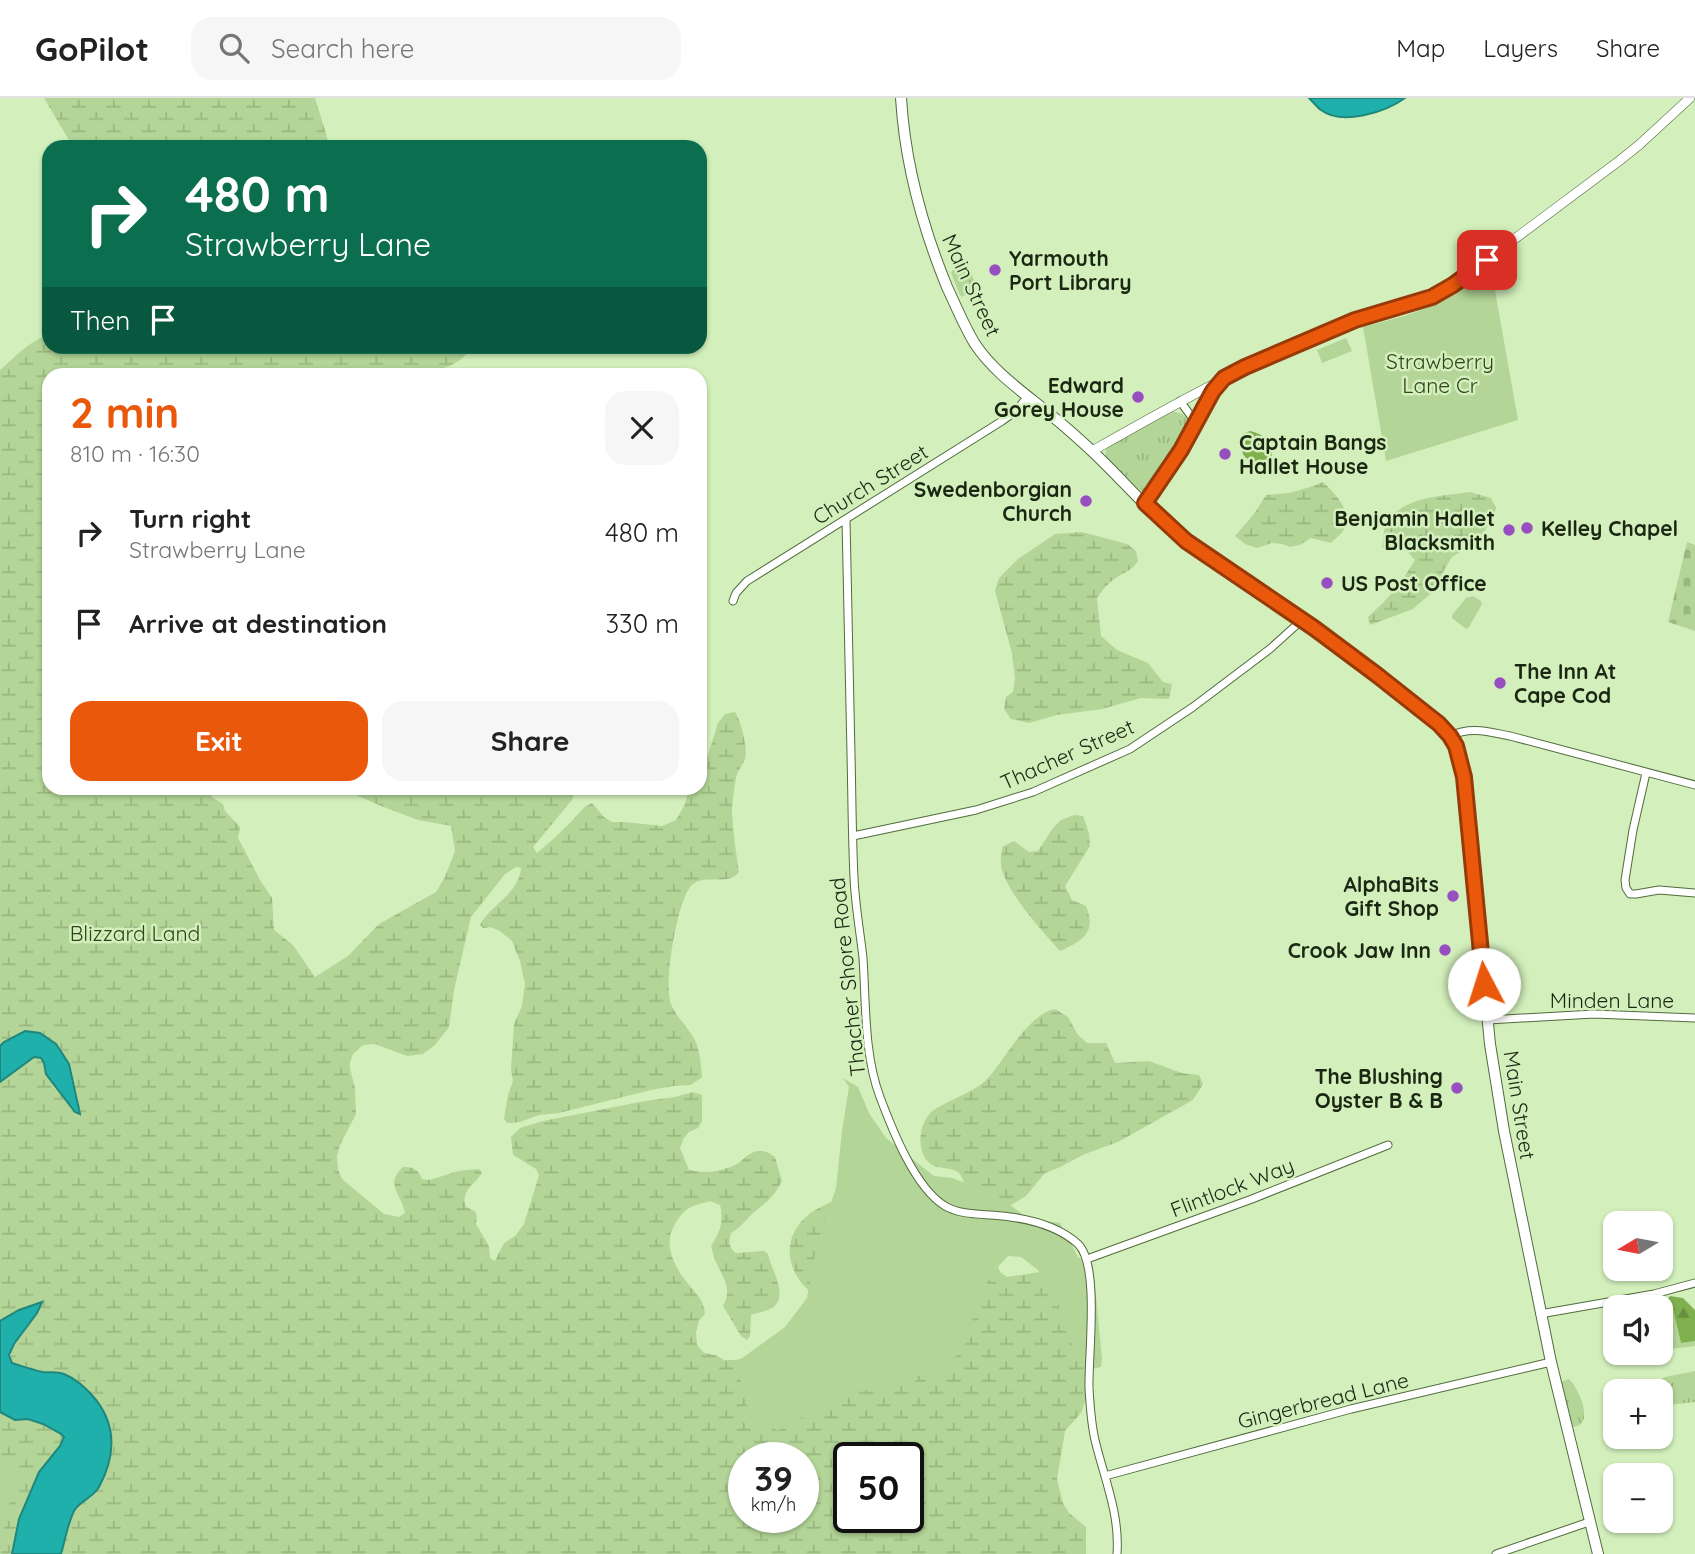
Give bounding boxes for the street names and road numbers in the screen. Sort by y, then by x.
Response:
street label: Main Street [937,230,1007,340]
street label: Church Street [807,438,933,530]
street label: Thacher Street [996,713,1138,795]
street label: Thacher Shore Road [824,876,870,1078]
street label: Minden Lane [1550,987,1674,1013]
street label: Main Street [1499,1049,1541,1161]
street label: Flintlock Way [1166,1152,1298,1222]
street label: Gingerbread Lane [1235,1366,1411,1434]

